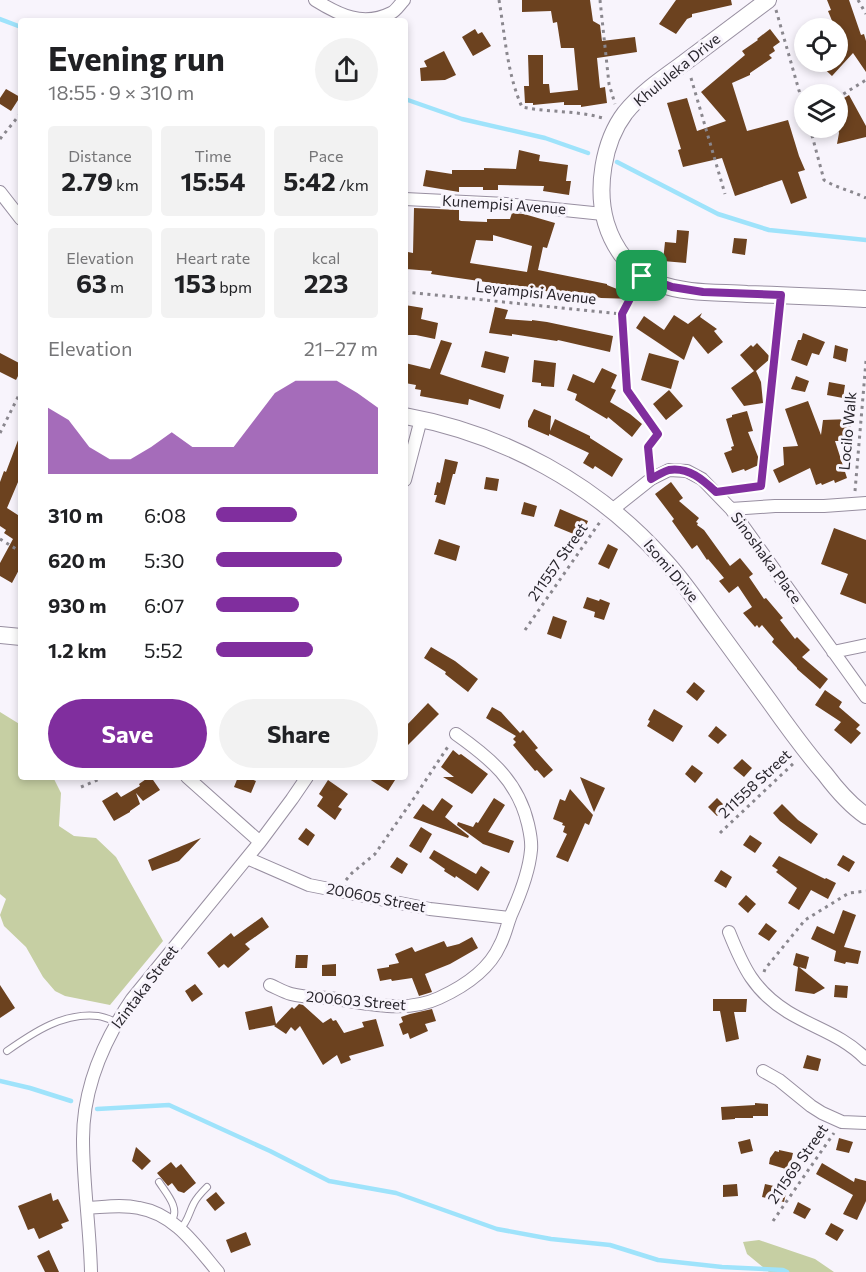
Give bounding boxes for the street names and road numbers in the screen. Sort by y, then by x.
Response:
street label: Khululeka Drive [630,29,723,110]
street label: Kunempisi Avenue [442,191,567,217]
street label: Leyampisi Avenue [475,277,597,307]
street label: Locilo Walk [835,391,859,471]
street label: Sinoshaka Place [728,508,806,607]
street label: 211557 Street [524,519,591,604]
street label: Isomi Drive [640,535,703,605]
street label: 211558 Street [714,745,794,821]
street label: 200605 Street [325,879,427,915]
street label: Izintaka Street [107,941,181,1031]
street label: 200603 Street [305,987,407,1013]
street label: 211569 Street [763,1120,831,1207]

